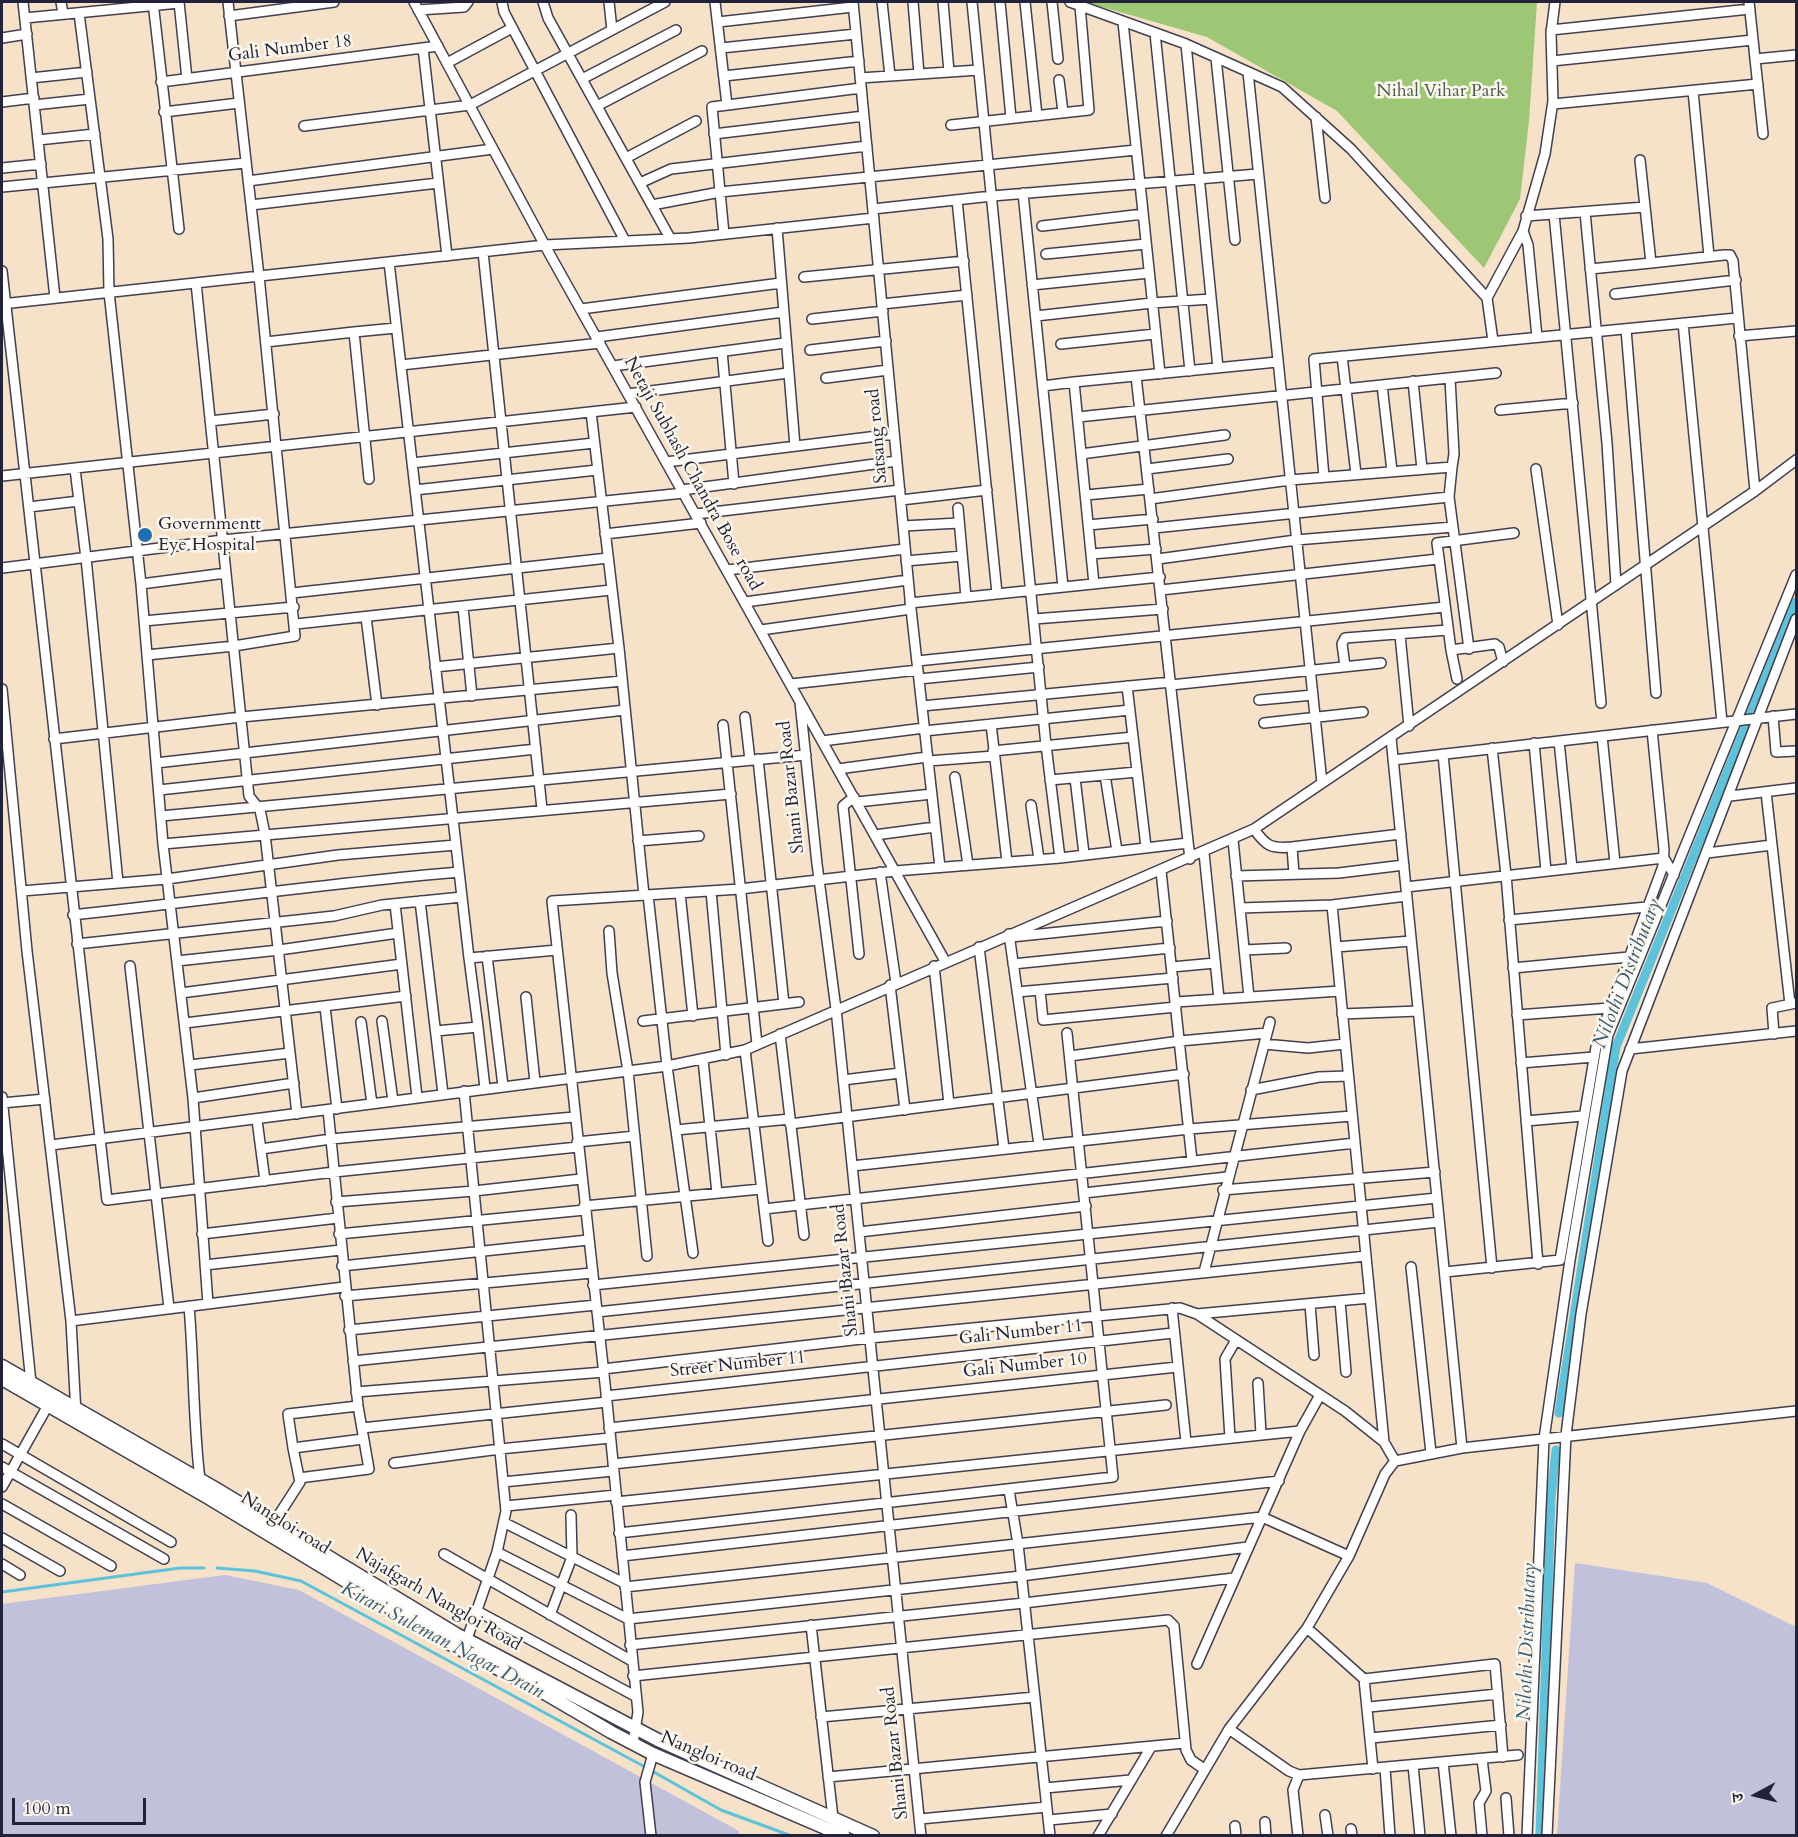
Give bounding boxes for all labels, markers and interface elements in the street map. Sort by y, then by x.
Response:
street label: Gali Number 18 [227,31,353,67]
park label: Nihal Vihar Park [1376,81,1506,103]
street label: Netaji Subhash Chandra Bose road [619,353,765,595]
street label: Satsang road [863,388,893,484]
place label: Governmentt Eye Hospital [158,514,261,556]
marker: Governmentt Eye Hospital [136,526,154,544]
street label: Shani Bazar Road [774,719,810,855]
water label: Nilothi Distributary [1588,896,1668,1052]
street label: Shani Bazar Road [828,1202,864,1338]
street label: Gali Number 11 [958,1316,1084,1350]
street label: Street Number 11 [669,1347,807,1383]
street label: Gali Number 10 [962,1349,1088,1383]
street label: Nangloi road [236,1488,334,1560]
street label: Najafgarh Nangloi Road [351,1544,525,1656]
water label: Nilothi Distributary [1513,1563,1543,1721]
water label: Kirari Suleman Nagar Drain [336,1577,548,1705]
street label: Shani Bazar Road [878,1685,914,1821]
street label: Nangloi road [657,1727,759,1787]
north arrow [1726,1765,1786,1825]
scale bar [15,1786,148,1824]
text: उ [1727,1792,1750,1803]
text: 100 m [23,1796,71,1821]

